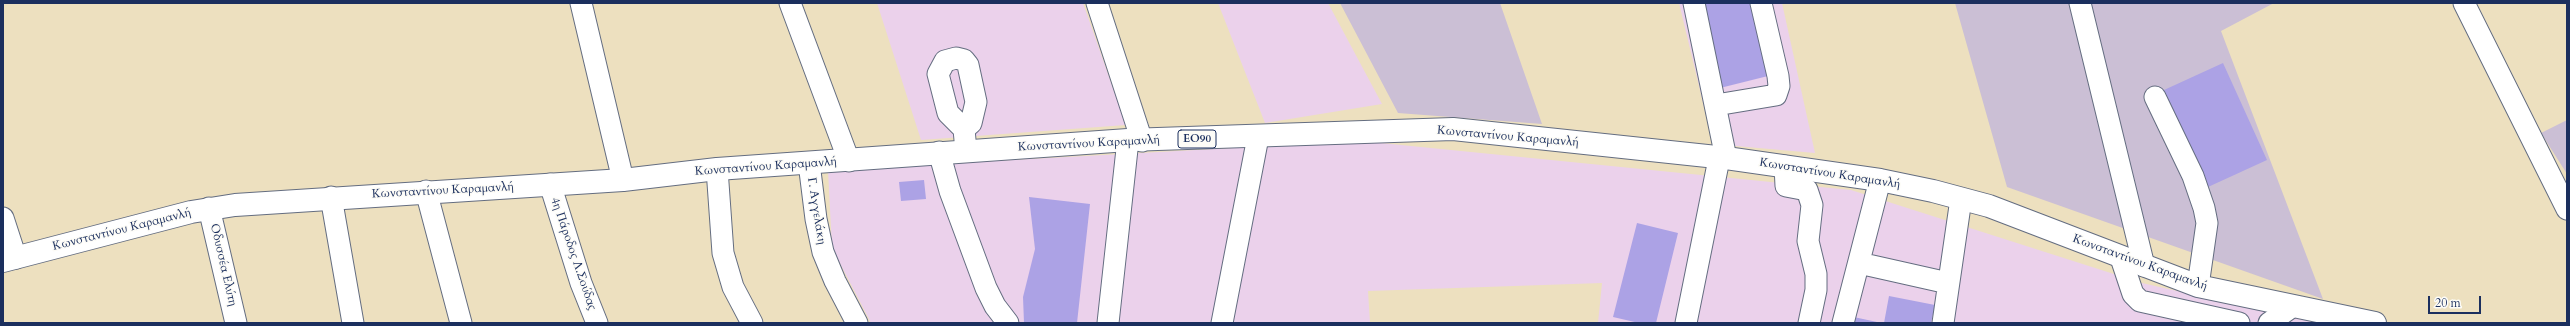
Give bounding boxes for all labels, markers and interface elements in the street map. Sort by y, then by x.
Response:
street label: Κωνσταντίνου Καραμανλή [1436,124,1580,150]
road number: ΕΟ90 [1178,130,1216,148]
street label: Κωνσταντίνου Καραμανλή [1017,133,1161,155]
street label: Κωνσταντίνου Καραμανλή [694,155,838,179]
street label: Κωνσταντίνου Καραμανλή [1758,156,1902,192]
street label: Γ. Αγγελάκη [804,176,828,246]
street label: Κωνσταντίνου Καραμανλή [371,180,515,202]
street label: 4η Πάροδος Λ.Σούδας [547,196,599,312]
street label: Κωνσταντίνου Καραμανλή [51,206,193,254]
street label: Οδυσσέα Ελύτη [207,222,239,308]
street label: Κωνσταντίνου Καραμανλή [2071,232,2209,294]
scale bar [2430,288,2483,314]
text: 20 m [2435,295,2461,311]

